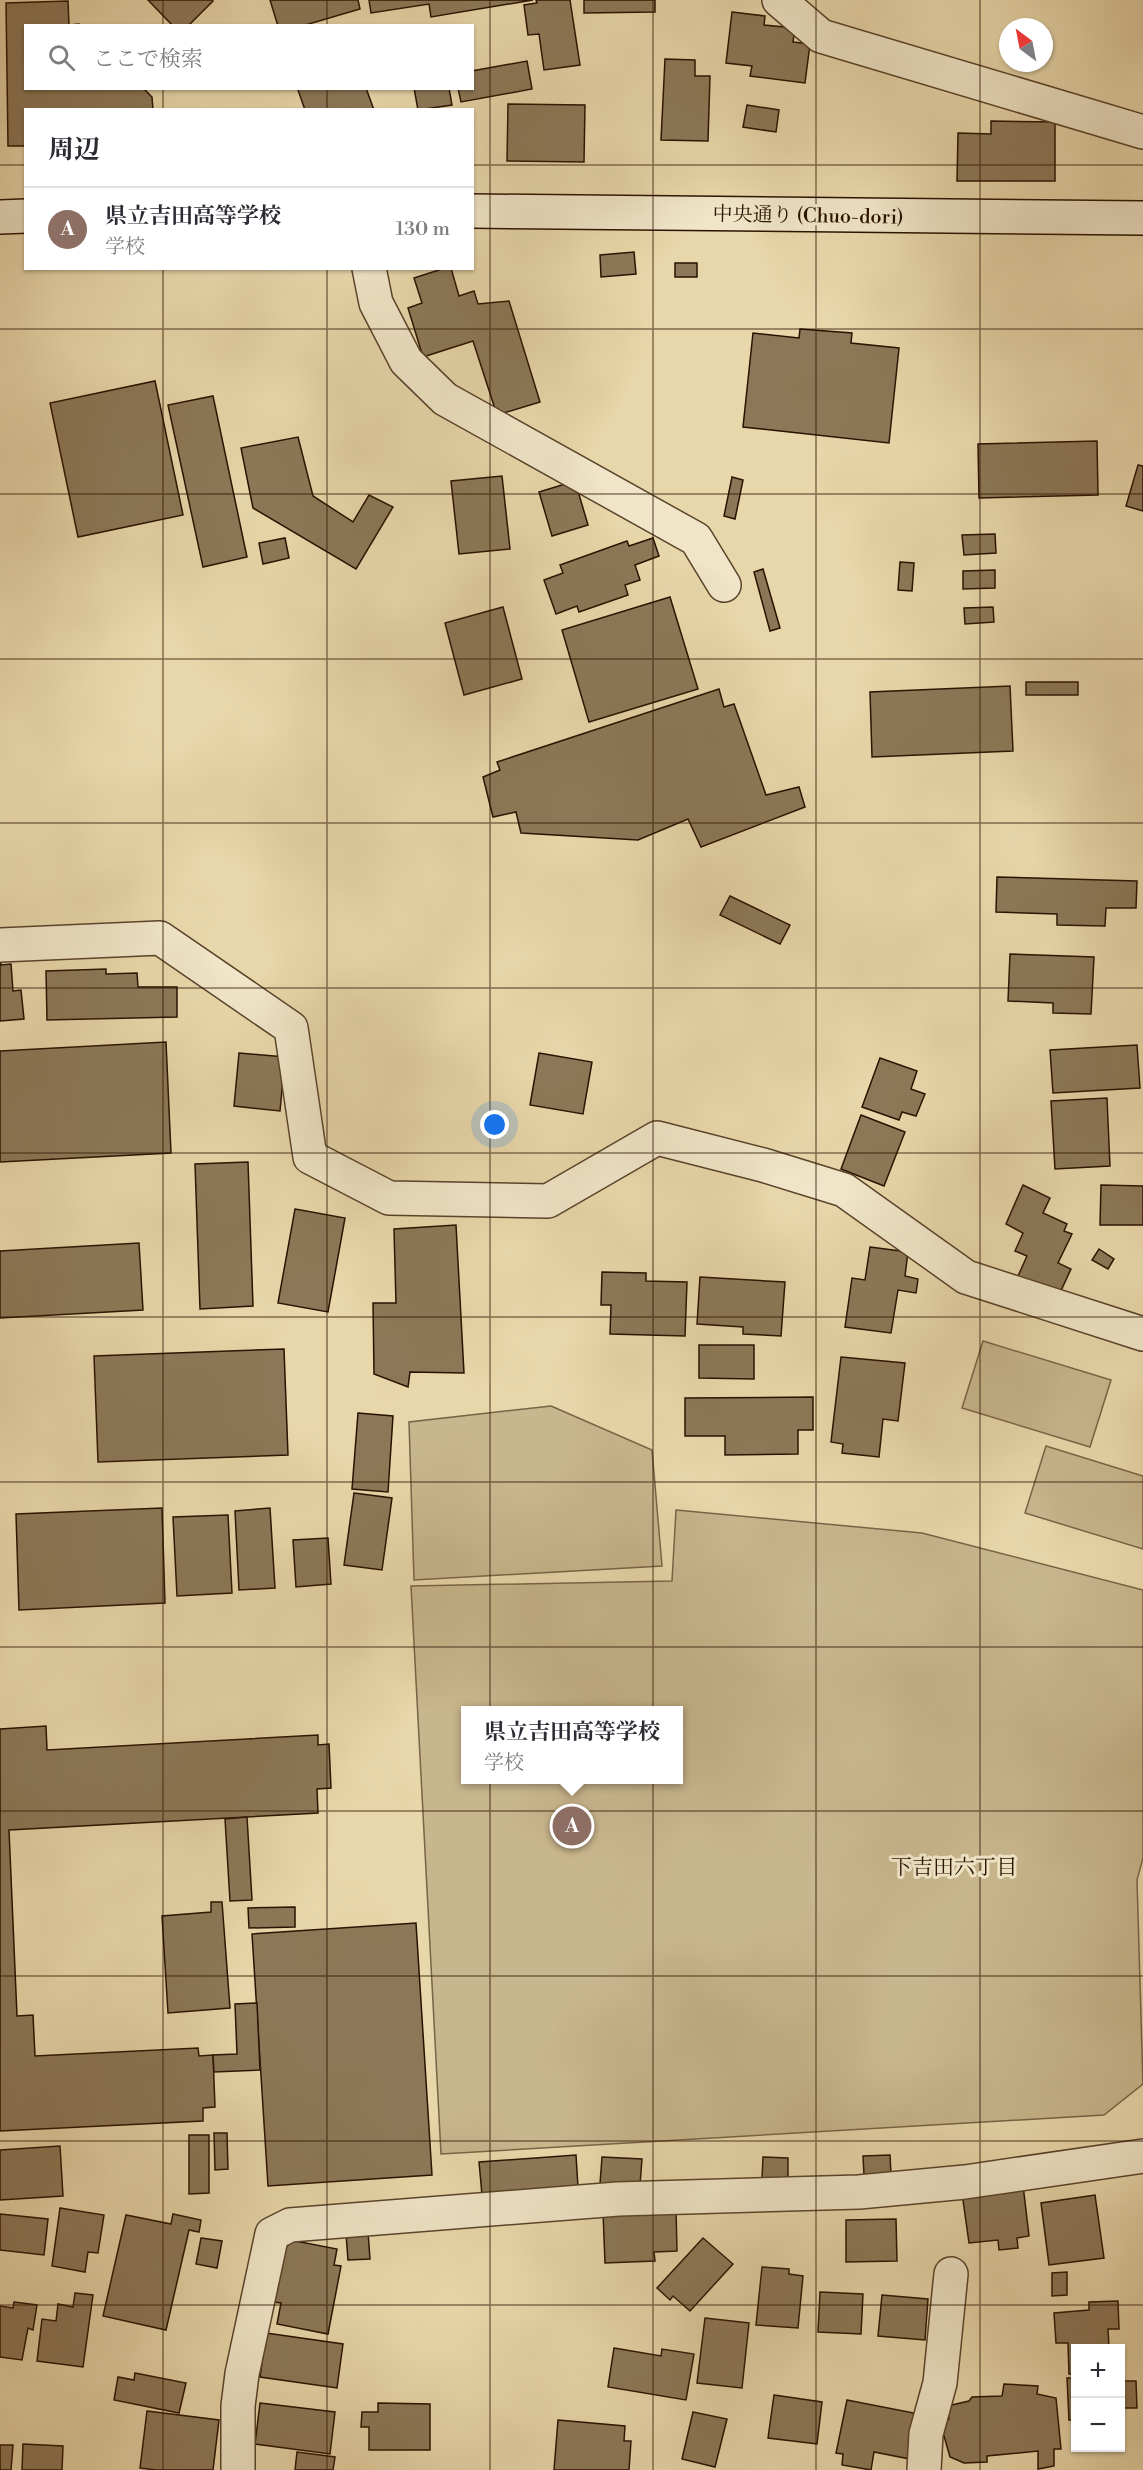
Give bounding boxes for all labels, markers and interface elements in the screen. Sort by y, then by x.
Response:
north arrow [999,18,1053,72]
search box [24,24,474,90]
icon: search [45,41,78,74]
text: ここで検索 [93,46,203,73]
text: 周辺 [48,134,100,166]
street label: 中央通り (Chuo-dori) [712,202,904,231]
text: 県立吉田高等学校 [105,203,281,230]
text: A [60,217,75,242]
text: 130 m [395,217,450,242]
text: 学校 [105,235,145,260]
your location [480,1110,509,1139]
popup [461,1706,683,1784]
text: 県立吉田高等学校 [484,1719,660,1746]
text: 学校 [484,1751,524,1776]
pin: A [552,1804,592,1848]
district label: 下吉田六丁目 [891,1855,1017,1881]
map controls [1071,2344,1125,2452]
button: + [1071,2344,1125,2398]
button: − [1071,2398,1125,2452]

